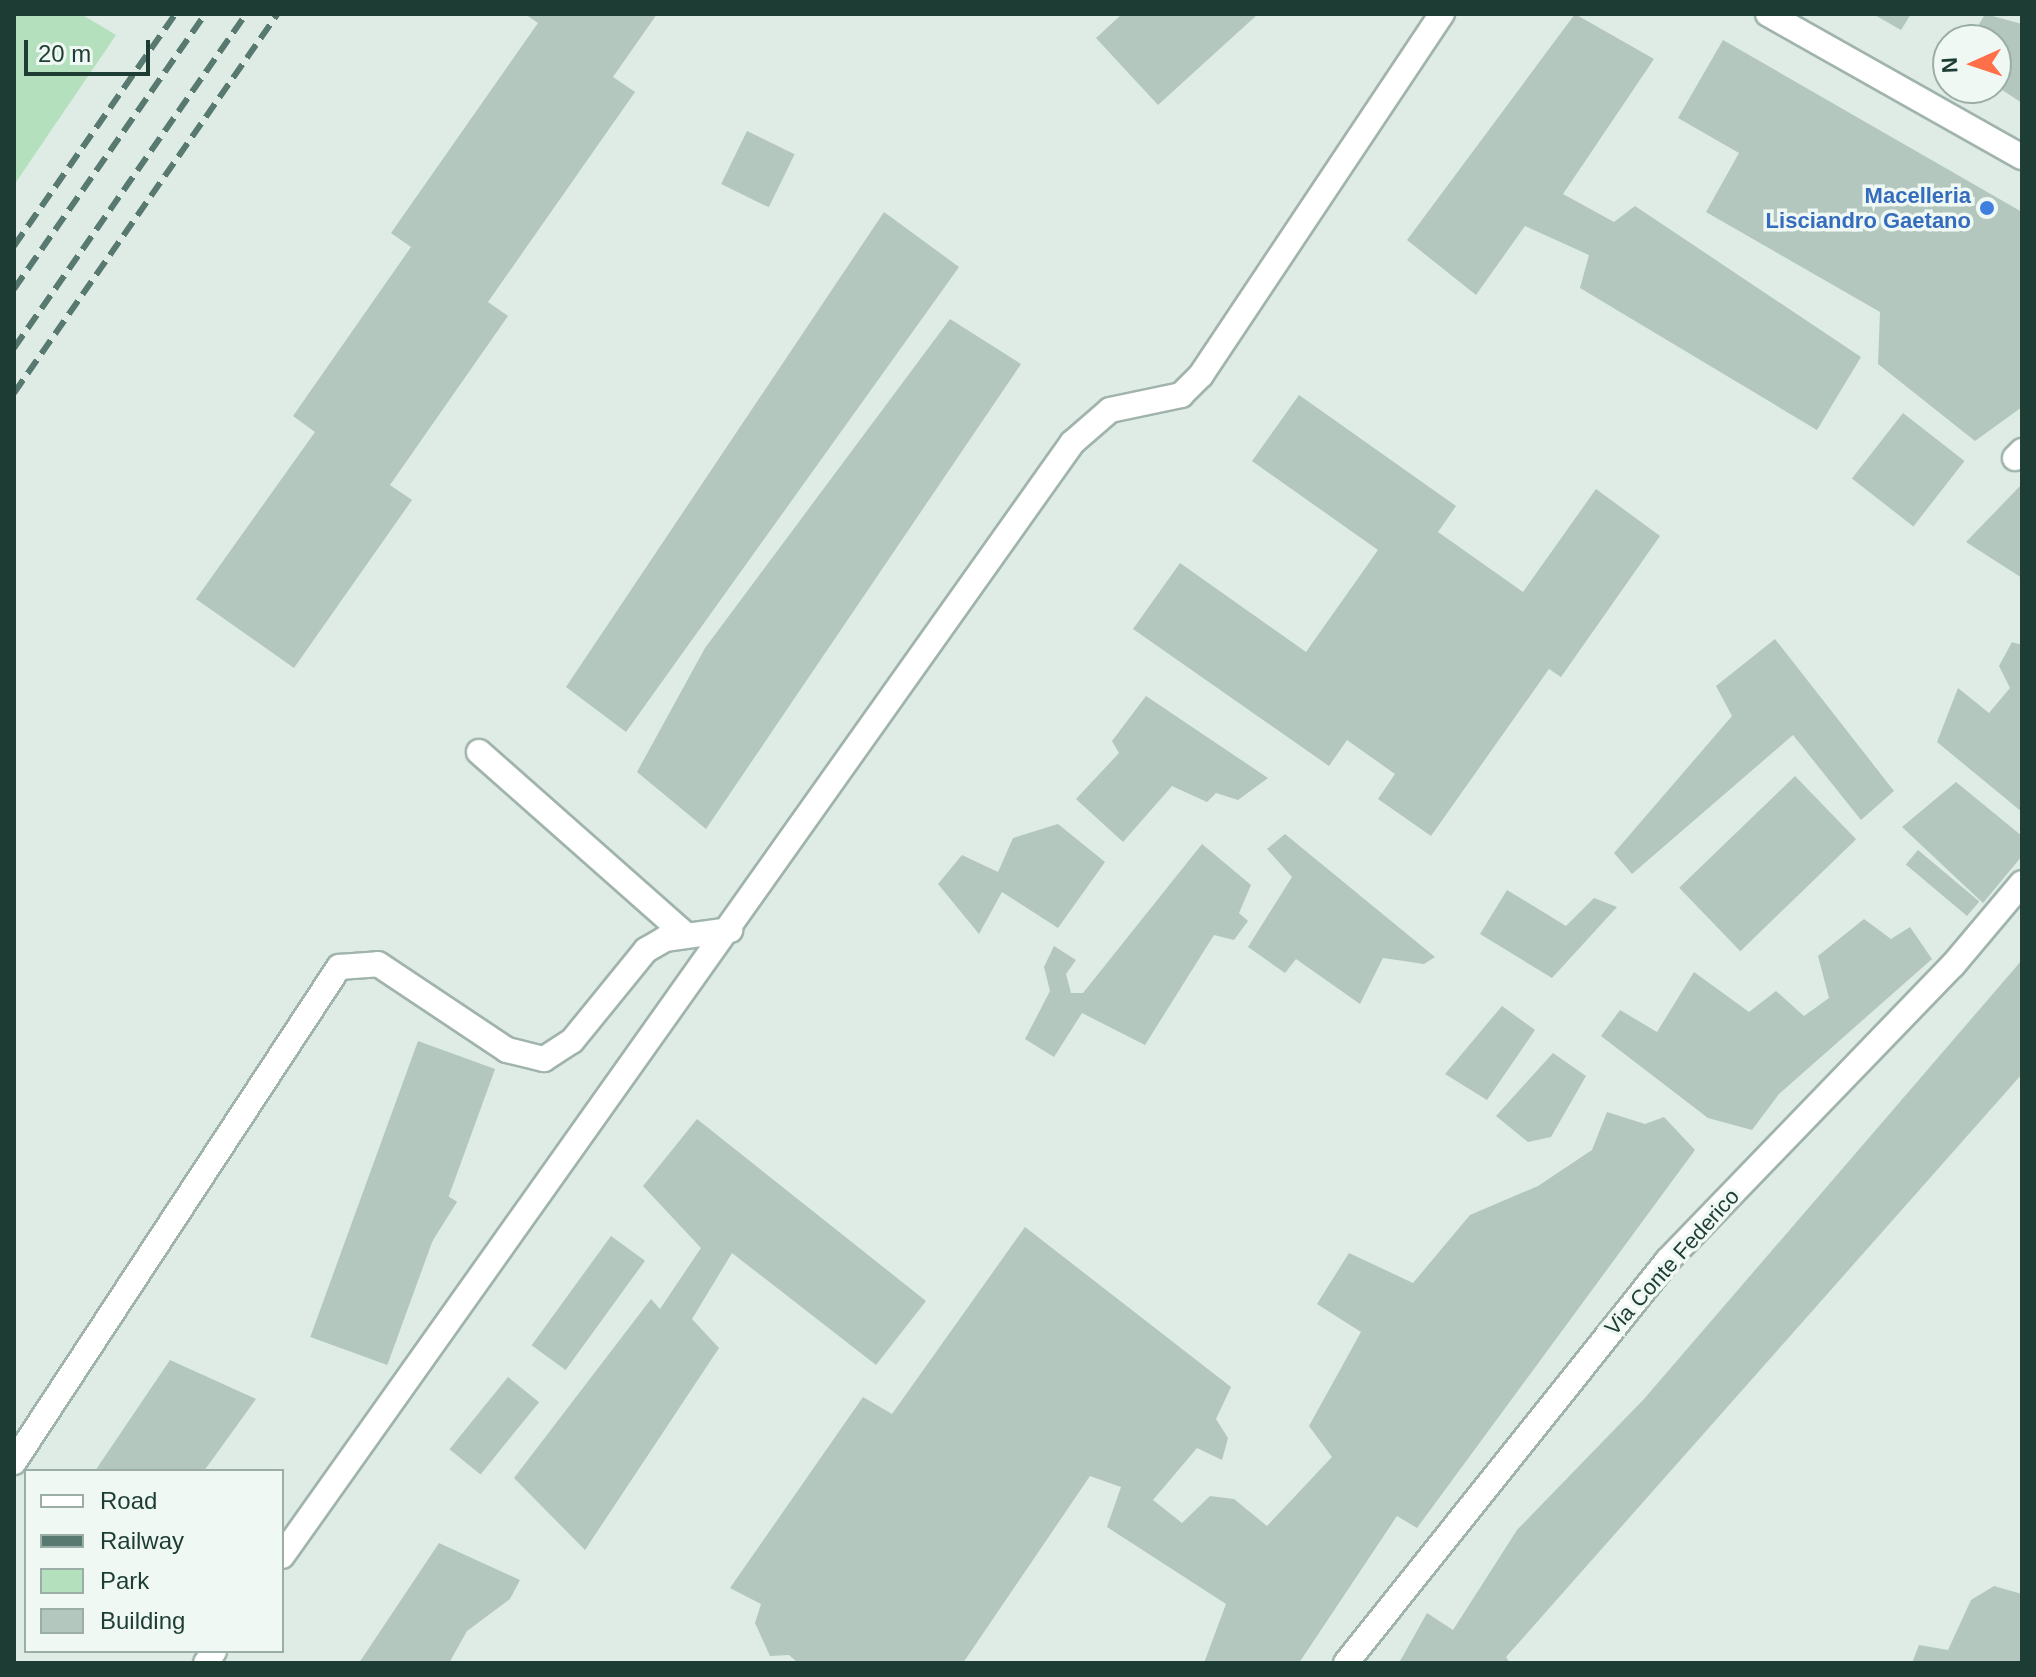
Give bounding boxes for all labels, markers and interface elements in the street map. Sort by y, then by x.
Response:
scale bar [28,24,154,74]
north arrow [1932,24,2012,104]
text: 20 m [38,40,91,67]
text: N [1937,57,1962,74]
place label: Macelleria Lisciandro Gaetano [1766,182,1971,234]
marker: Macelleria Lisciandro Gaetano [1978,199,1996,217]
street label: Via Conte Federico [1599,1183,1745,1341]
legend [24,1469,284,1653]
text: Road [100,1487,157,1514]
text: Railway [100,1527,184,1554]
text: Park [100,1567,149,1594]
text: Building [100,1607,185,1634]

